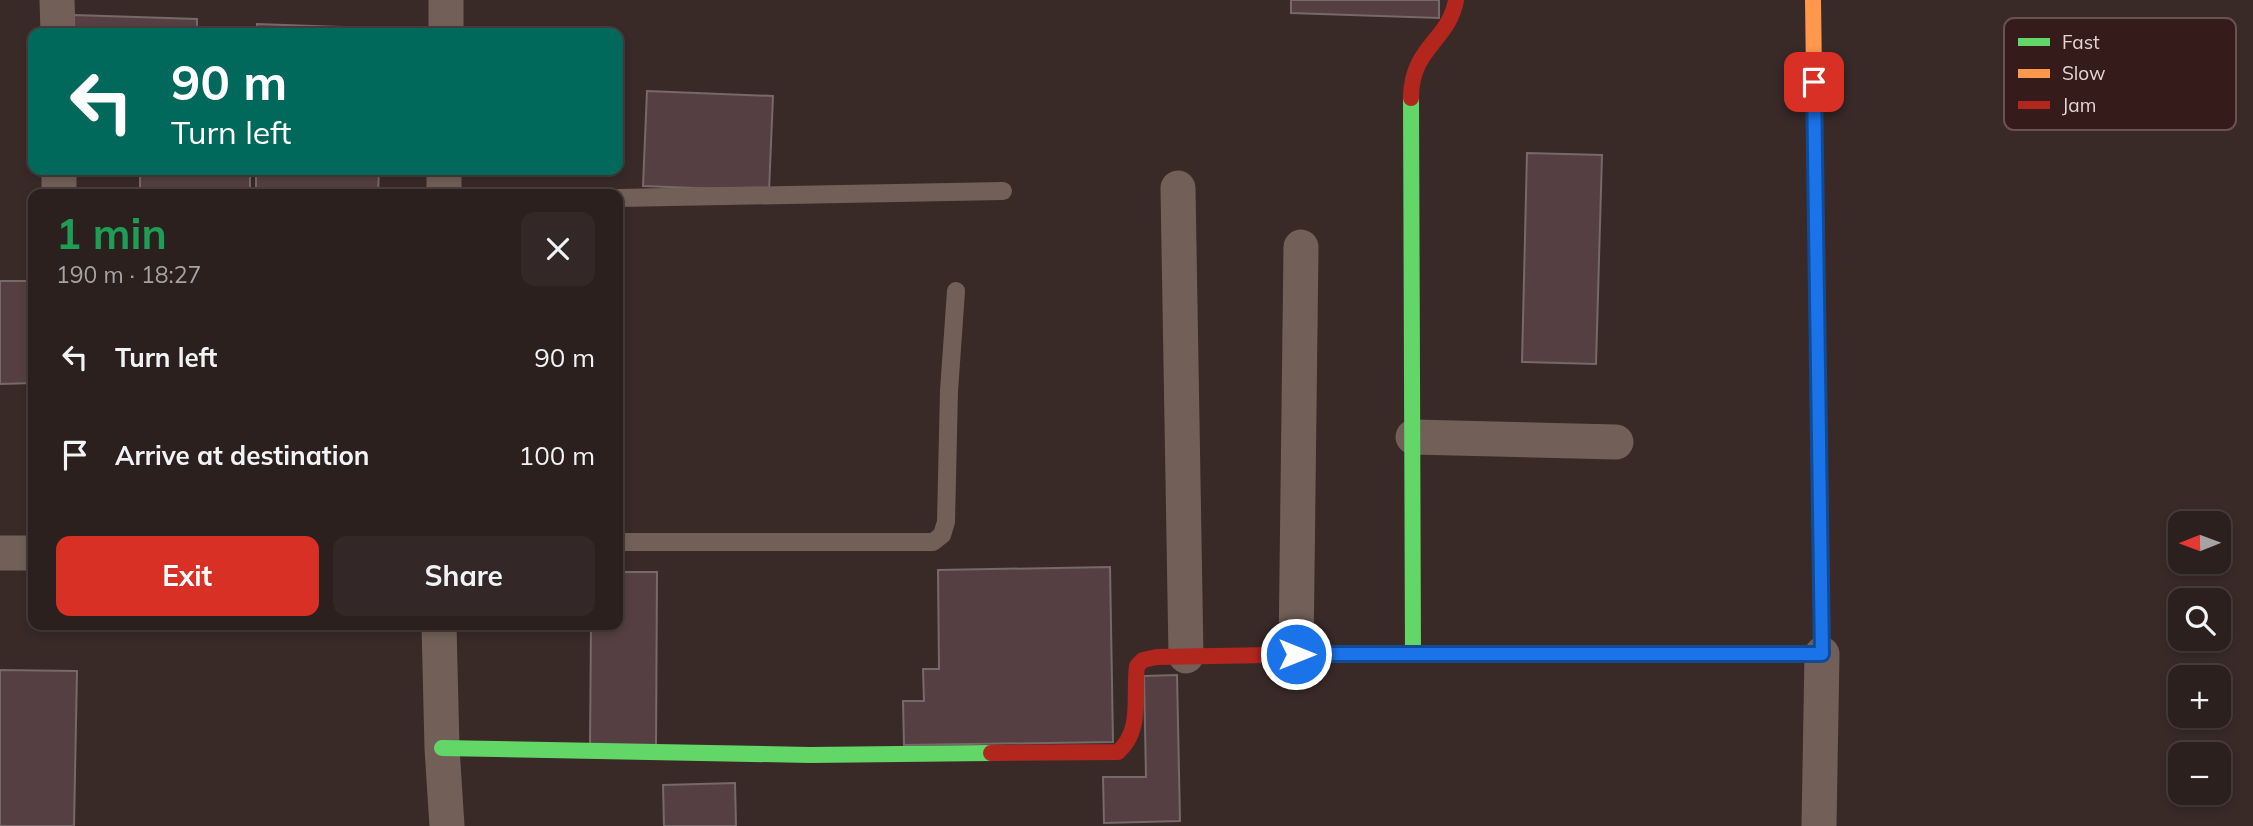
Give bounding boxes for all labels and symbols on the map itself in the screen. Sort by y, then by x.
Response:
legend [2004,18,2236,130]
text: Fast [2062,30,2100,54]
pin [1784,52,1844,112]
text: Slow [2062,61,2106,85]
text: Jam [2062,93,2096,117]
north arrow [2168,511,2231,574]
position arrow [1259,617,1333,691]

